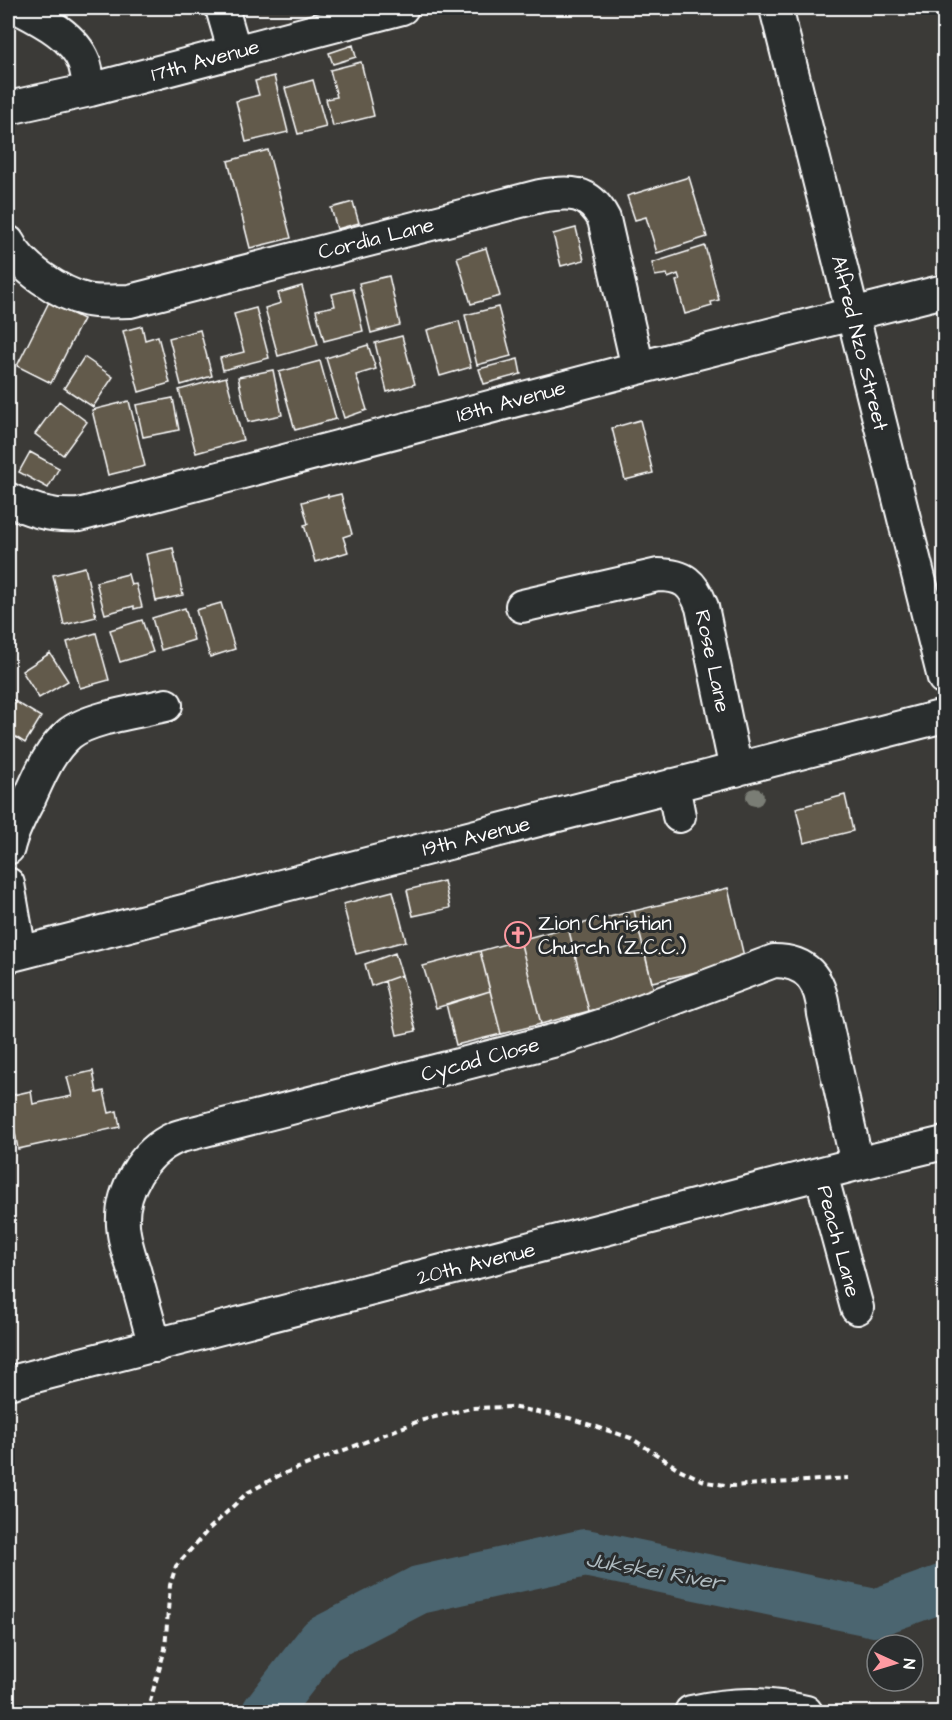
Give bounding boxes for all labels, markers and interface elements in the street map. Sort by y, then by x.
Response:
street label: 17th Avenue [148,32,263,89]
street label: Cordia Lane [315,210,437,267]
street label: Alfred Nzo Street [824,252,895,434]
street label: 18th Avenue [453,373,569,430]
street label: Rose Lane [687,607,738,715]
street label: 19th Avenue [419,809,533,864]
place label: Zion Christian Church (Z.C.C.) [538,909,686,962]
church icon: Zion Christian Church (Z.C.C.) [503,920,533,950]
street label: Cycad Close [418,1030,543,1091]
street label: Peach Lane [810,1182,867,1300]
street label: 20th Avenue [414,1235,538,1292]
water label: Jukskei River [583,1544,729,1599]
north arrow [865,1633,925,1693]
text: N [898,1658,920,1670]

